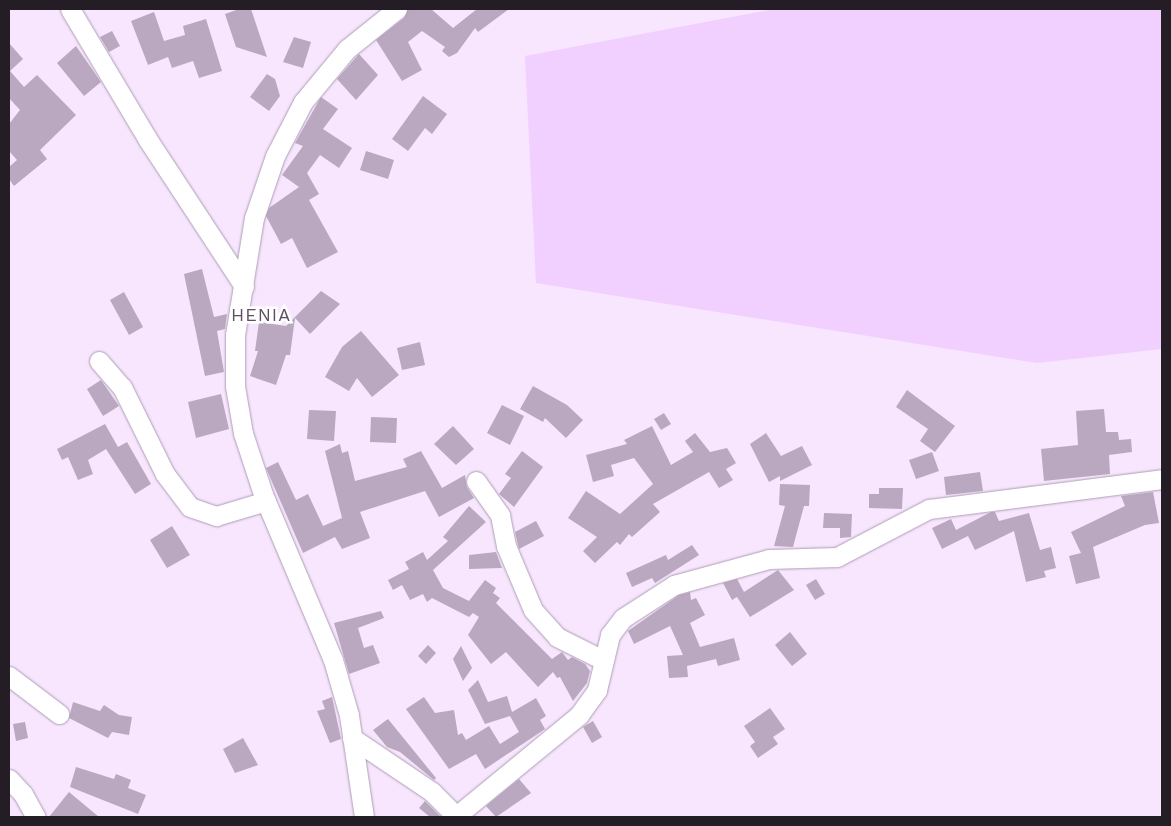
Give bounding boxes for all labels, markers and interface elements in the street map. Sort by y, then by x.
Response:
district label: HENIA [230,304,292,326]

